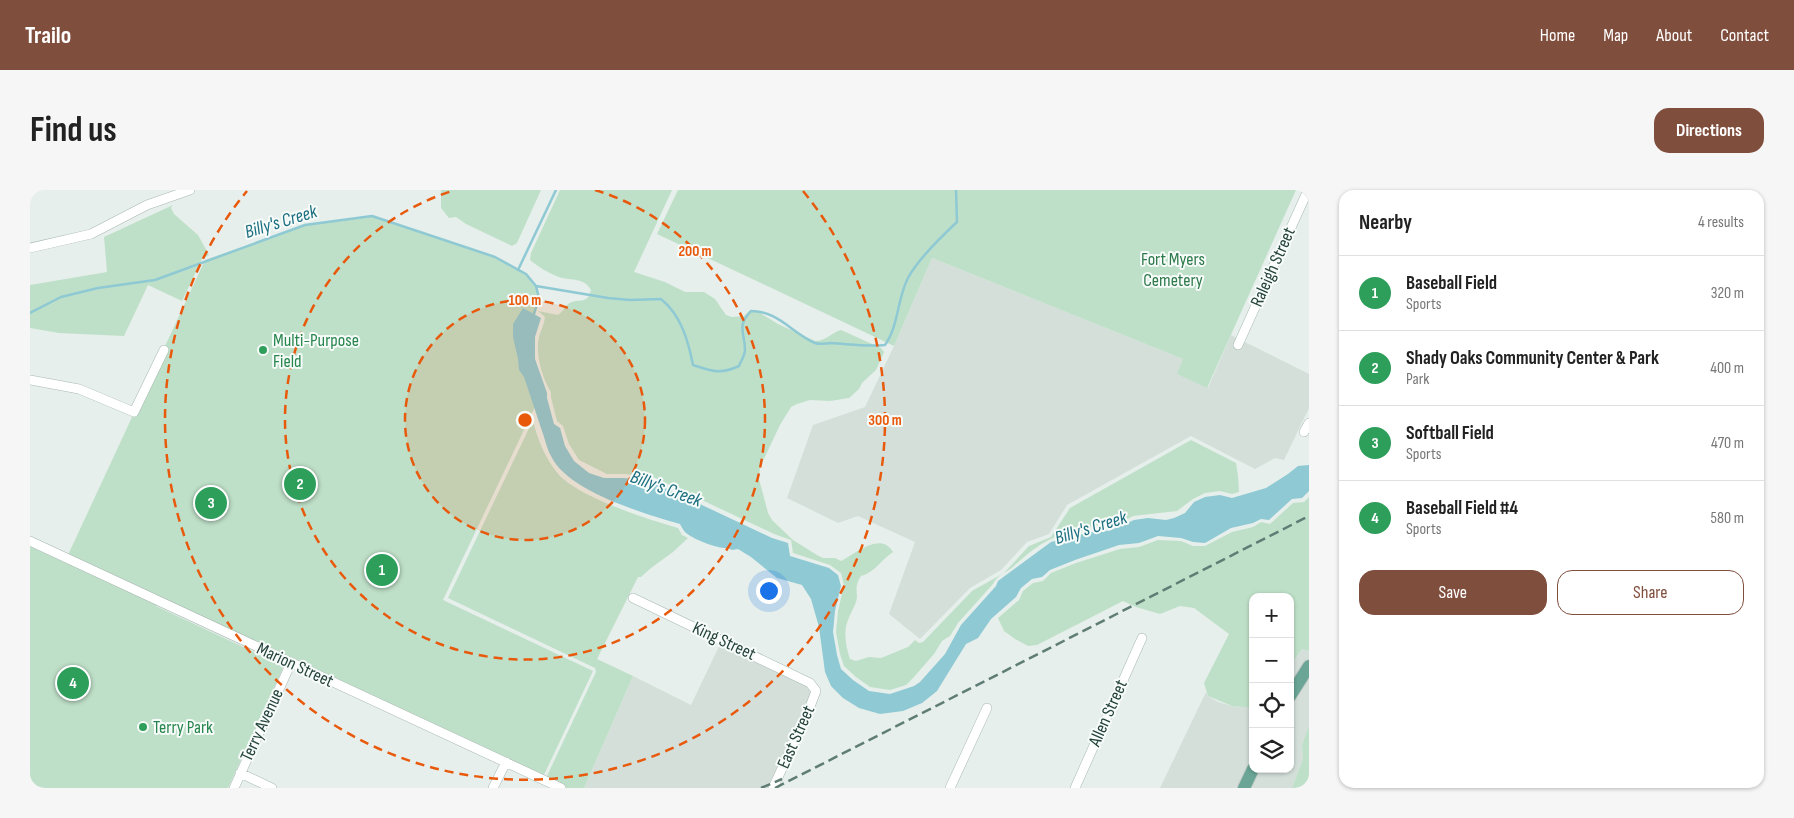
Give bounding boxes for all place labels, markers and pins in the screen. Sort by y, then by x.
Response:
place label: Multi-Purpose Field [273,330,359,372]
marker: Multi-Purpose Field [257,344,269,356]
centre of rings [516,411,534,429]
pin: 2 [284,465,316,503]
pin: 3 [195,484,227,522]
pin: 1 [366,551,398,589]
pin: 4 [57,664,89,702]
place label: Terry Park [153,717,213,738]
marker: Terry Park [137,721,149,733]

